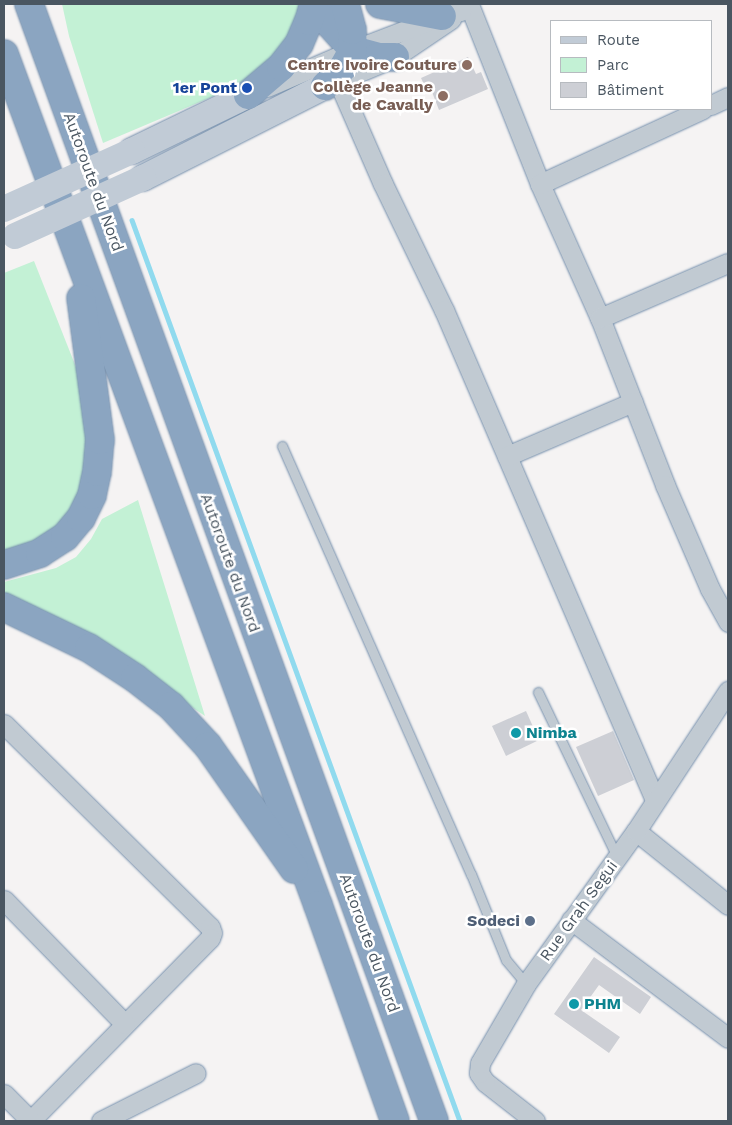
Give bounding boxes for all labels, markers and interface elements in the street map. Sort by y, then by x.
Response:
legend [550,20,712,110]
text: Route [597,31,640,49]
place label: Centre Ivoire Couture [287,55,457,75]
text: Parc [597,56,629,74]
marker: Centre Ivoire Couture [461,59,473,71]
place label: Collège Jeanne de Cavally [313,77,433,115]
place label: 1er Pont [172,78,237,98]
text: Bâtiment [597,81,664,99]
marker: 1er Pont [241,82,253,94]
marker: Collège Jeanne de Cavally [437,90,449,102]
street label: Autoroute du Nord [59,110,127,254]
street label: Autoroute du Nord [196,491,264,635]
place label: Nimba [526,723,577,743]
marker: Nimba [510,727,522,739]
street label: Rue Grah Segui [536,857,622,965]
street label: Autoroute du Nord [335,871,403,1015]
place label: Sodeci [467,911,520,931]
marker: Sodeci [524,915,536,927]
place label: PHM [584,994,621,1014]
marker: PHM [568,998,580,1010]

